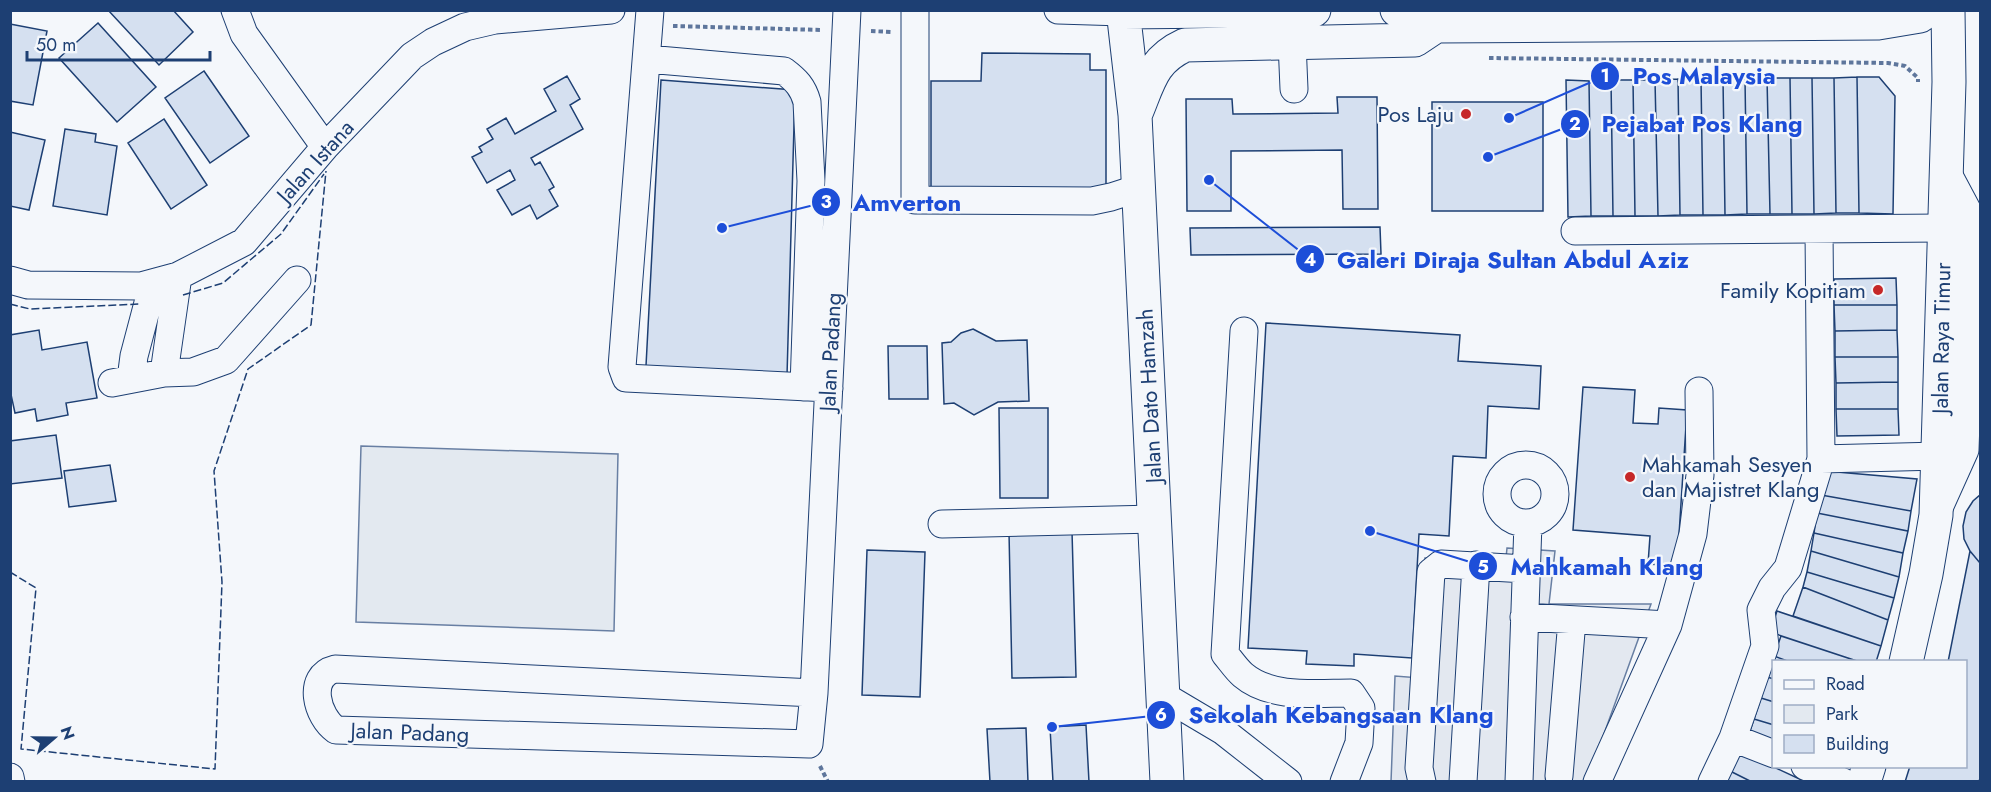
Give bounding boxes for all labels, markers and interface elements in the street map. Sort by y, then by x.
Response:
scale bar [27,24,210,62]
text: 50 m [36,32,76,58]
callout: Pos Malaysia [1590,55,1787,97]
text: Pos Malaysia [1632,58,1776,93]
text: 1 [1600,63,1610,89]
place label: Pos Laju [1378,98,1454,130]
callout: Pejabat Pos Klang [1560,103,1815,145]
text: Pejabat Pos Klang [1601,106,1803,141]
marker: Pos Laju [1459,107,1473,121]
text: 2 [1569,111,1581,137]
street label: Jalan Istana [267,112,361,212]
callout: Amverton [811,181,974,223]
text: Amverton [852,185,961,220]
text: 3 [820,189,832,215]
callout: Galeri Diraja Sultan Abdul Aziz [1295,238,1701,280]
text: Galeri Diraja Sultan Abdul Aziz [1337,242,1690,277]
text: 4 [1304,247,1316,273]
street label: Jalan Raya Timur [1924,262,1958,417]
place label: Family Kopitiam [1720,274,1866,306]
marker: Family Kopitiam [1871,283,1885,297]
street label: Jalan Padang [811,292,849,415]
street label: Jalan Dato Hamzah [1128,308,1170,487]
place label: Mahkamah Sesyen dan Majistret Klang [1642,448,1820,505]
marker: Mahkamah Sesyen dan Majistret Klang [1623,470,1637,484]
callout: Mahkamah Klang [1468,545,1715,587]
text: Mahkamah Klang [1511,549,1703,584]
text: 5 [1477,554,1489,580]
legend [1772,660,1967,768]
text: Road [1826,671,1865,697]
callout: Sekolah Kebangsaan Klang [1146,694,1505,736]
text: Sekolah Kebangsaan Klang [1188,697,1494,732]
text: Park [1826,701,1858,727]
text: 6 [1155,702,1167,728]
north arrow [24,708,84,768]
street label: Jalan Padang [347,714,470,750]
text: N [55,723,81,743]
text: Building [1826,731,1889,757]

